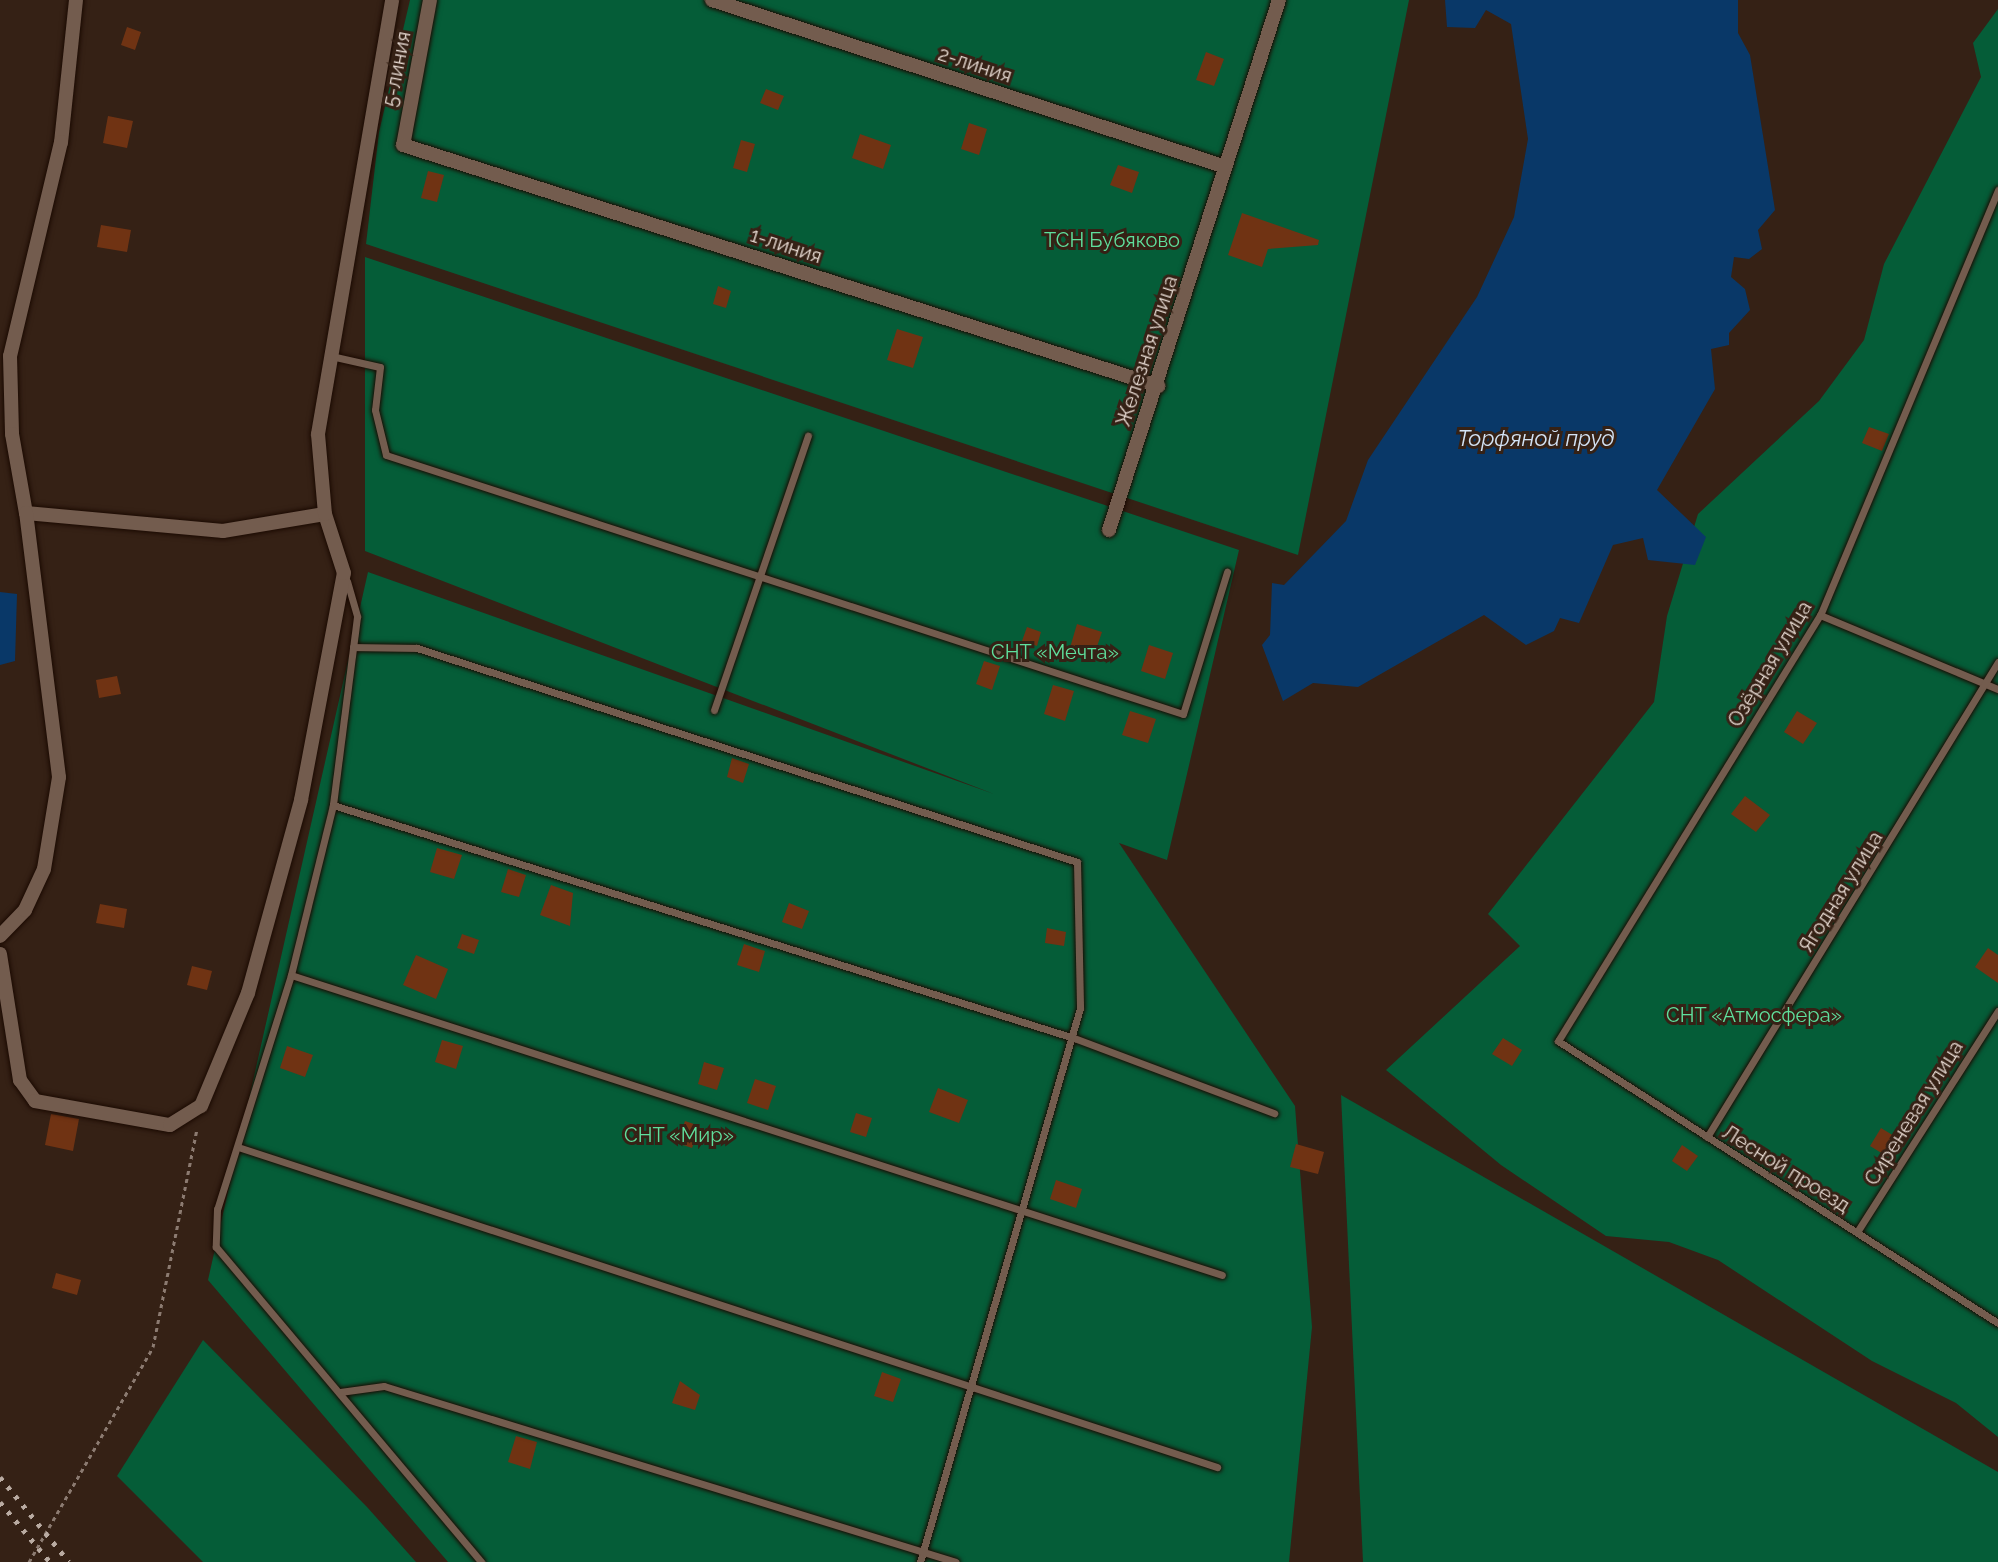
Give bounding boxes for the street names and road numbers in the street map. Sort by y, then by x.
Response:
street label: 5-линия [378,29,416,109]
street label: 2-линия [935,42,1015,88]
street label: 1-линия [747,223,825,269]
street label: Железная улица [1111,272,1183,430]
street label: Озёрная улица [1723,597,1817,731]
street label: Ягодная улица [1794,827,1888,957]
street label: Сиреневая улица [1860,1036,1968,1190]
street label: Лесной проезд [1718,1120,1854,1218]

